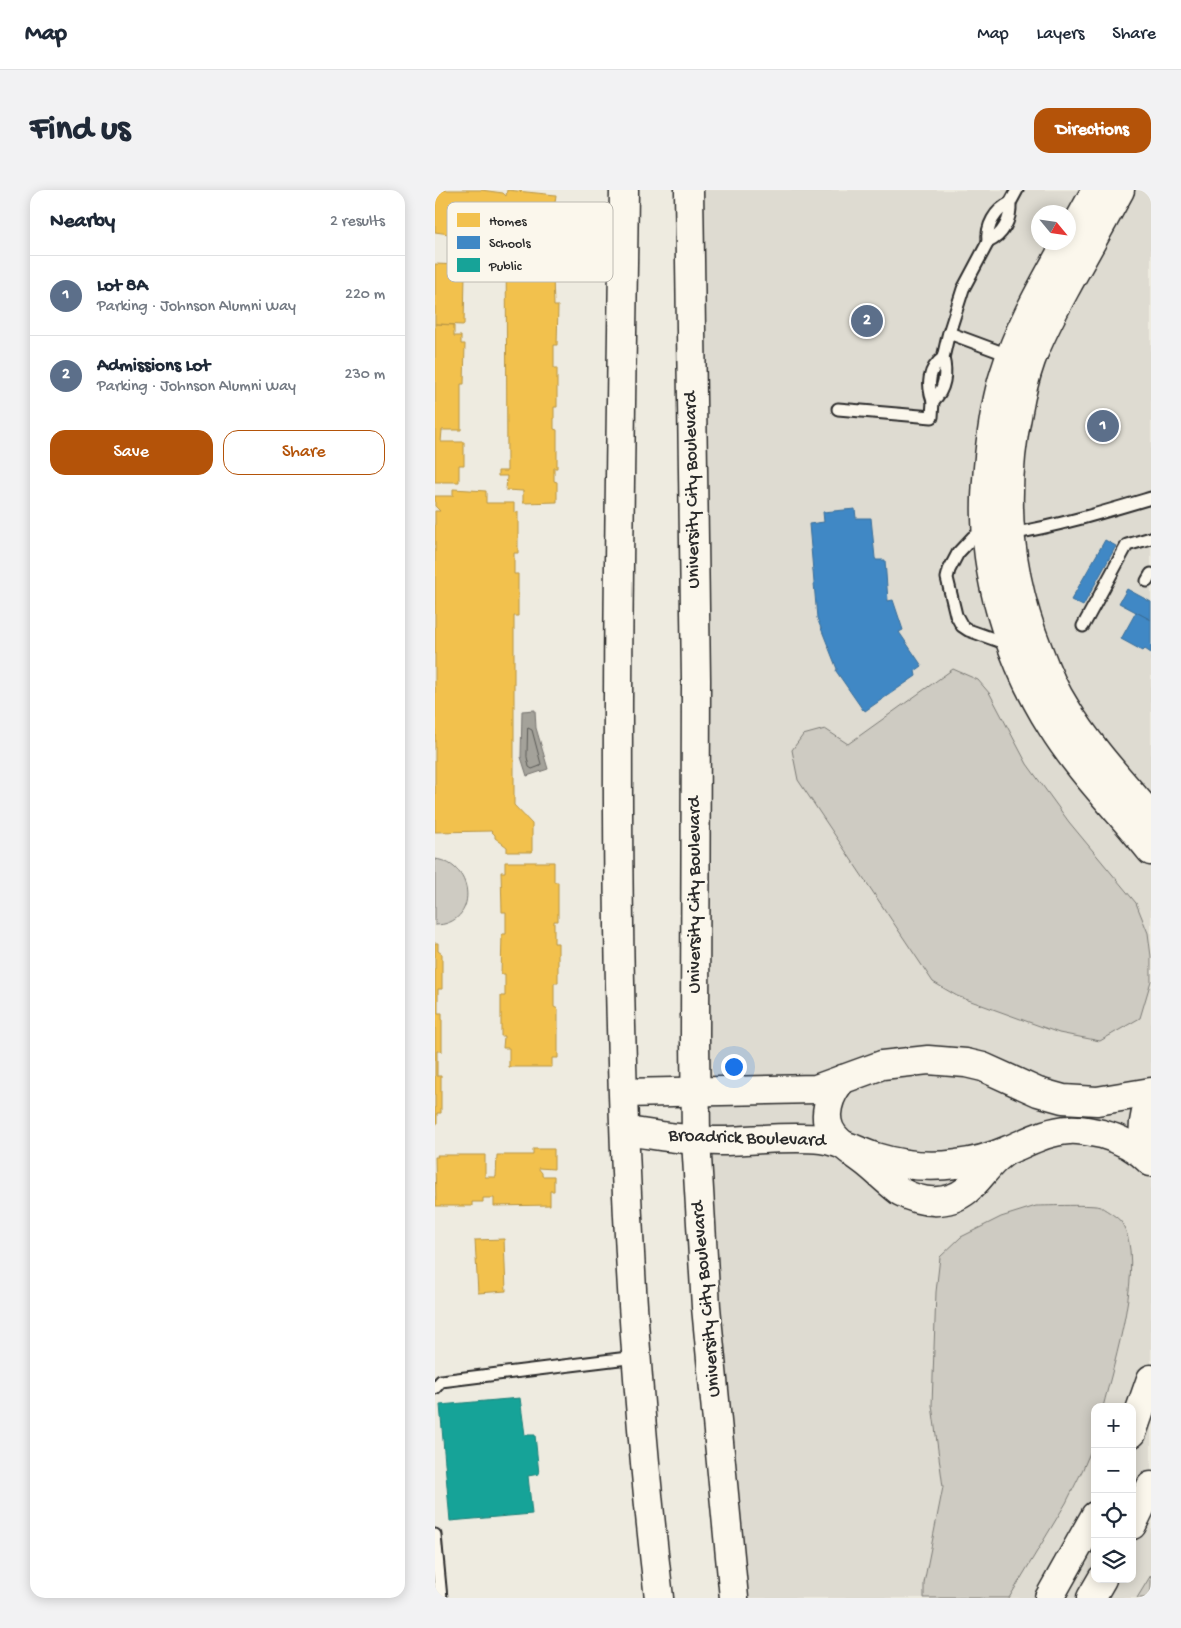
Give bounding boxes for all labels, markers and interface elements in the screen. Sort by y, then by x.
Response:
text: Map [25,20,67,49]
text: Map [977,24,1009,45]
text: Layers [1037,24,1084,45]
text: Share [1112,24,1156,45]
button: Directions [1034,108,1151,153]
text: Find us [30,110,130,151]
legend [447,202,613,282]
north arrow [1031,205,1076,250]
text: Nearby [50,210,115,235]
text: 2 results [330,213,385,232]
text: Homes [489,214,527,231]
text: Schools [489,236,531,253]
text: Public [488,259,523,276]
text: Lot 8A [97,275,148,298]
text: 1 [63,286,69,305]
text: 220 m [345,286,385,305]
text: Parking · Johnson Alumni Way [97,298,296,317]
pin: 2 [851,302,883,340]
text: Admissions Lot [97,355,210,378]
text: 2 [62,366,70,385]
text: 230 m [345,366,385,385]
text: Parking · Johnson Alumni Way [97,378,296,397]
street label: University City Boulevard [680,389,706,589]
pin: 1 [1087,407,1119,445]
button: Save [50,430,213,475]
button: Share [223,430,385,475]
street label: University City Boulevard [684,795,707,994]
your location [721,1054,747,1080]
street label: Broadrick Boulevard [667,1125,828,1153]
street label: University City Boulevard [687,1198,727,1398]
map controls [1091,1403,1136,1583]
button: + [1091,1403,1136,1448]
button: − [1091,1448,1136,1493]
button: locate [1091,1493,1136,1538]
button: layers [1091,1538,1136,1583]

